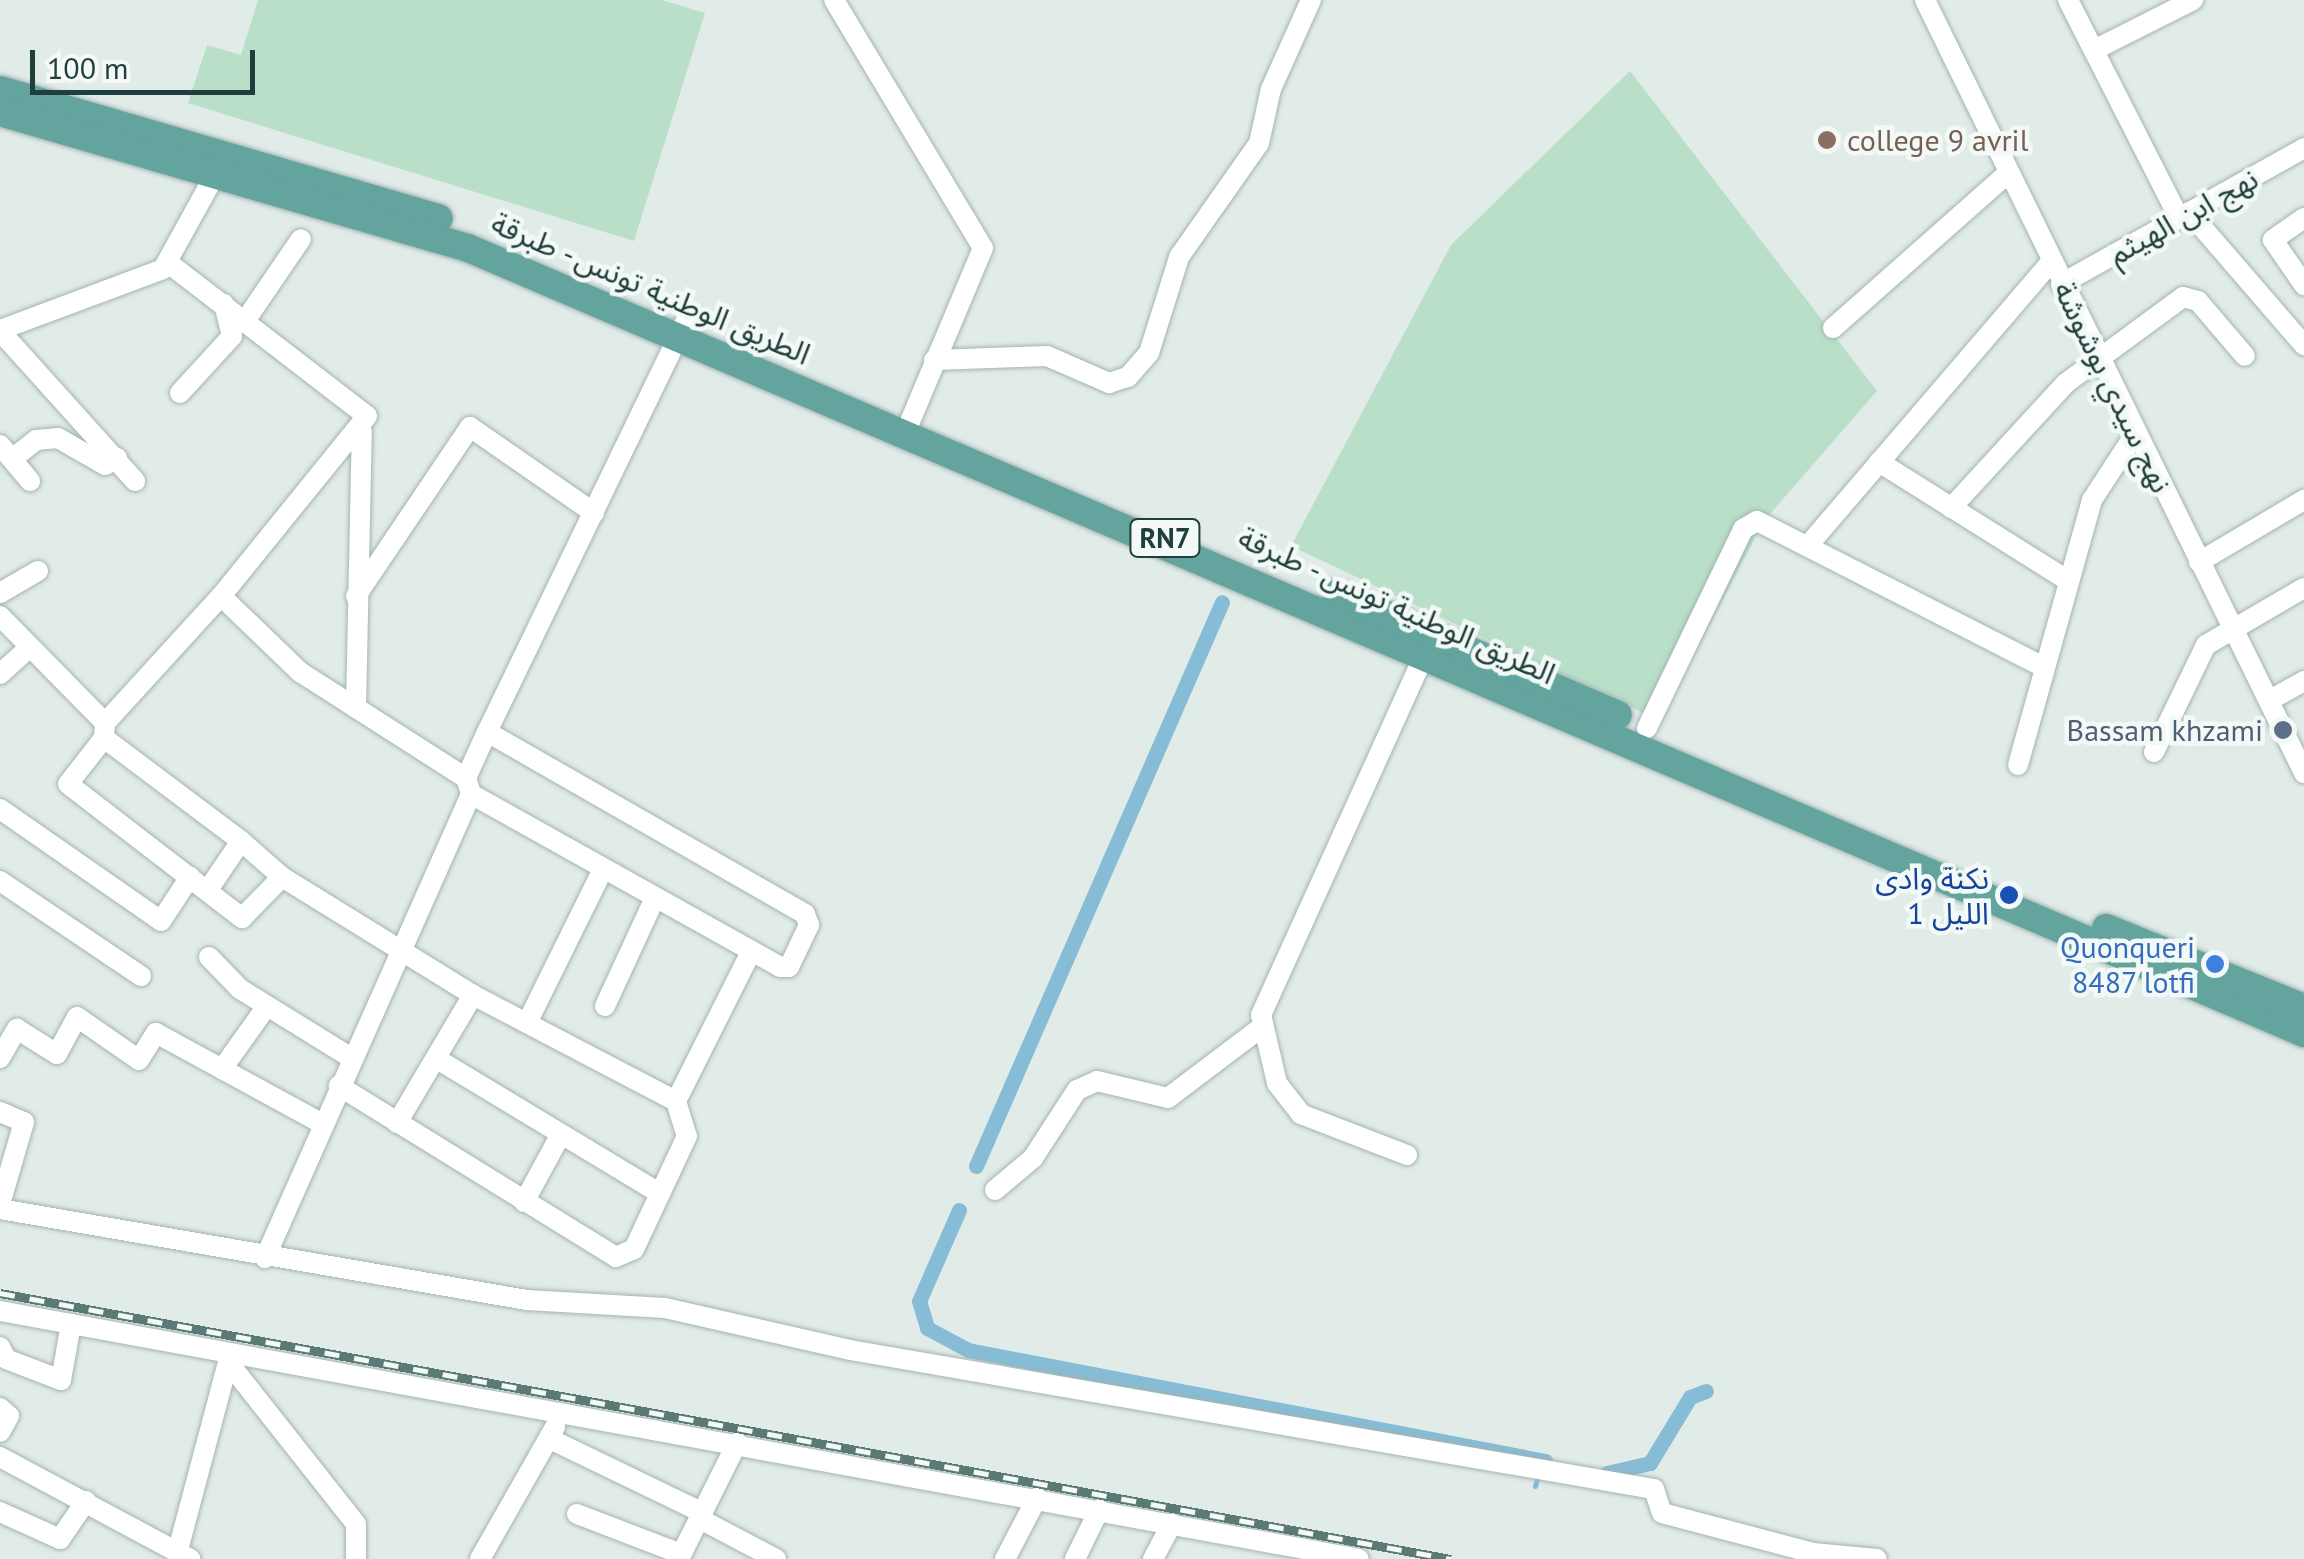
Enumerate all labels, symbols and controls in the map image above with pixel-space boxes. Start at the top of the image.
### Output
scale bar [35,30,260,92]
text: 100 m [47,48,128,87]
place label: college 9 avril [1847,122,2028,158]
marker: college 9 avril [1816,129,1838,151]
street label: نهج ابن الهيثم [2102,160,2264,272]
street label: الطريق الوطنية تونس - طبرقة [484,204,818,372]
street label: نهج سيدي بوشوشة [2046,276,2180,498]
road number: RN7 [1128,515,1202,561]
street label: الطريق الوطنية تونس - طبرقة [1231,518,1563,692]
place label: Bassam khzami [2067,712,2263,748]
marker: Bassam khzami [2272,719,2294,741]
place label: نكنة وادى الليل 1 [1875,860,1989,930]
marker: نكنة وادى الليل 1 [1998,884,2020,906]
place label: Quonqueri 8487 lotfi [2060,929,2195,1000]
marker: Quonqueri 8487 lotfi [2204,953,2226,975]

